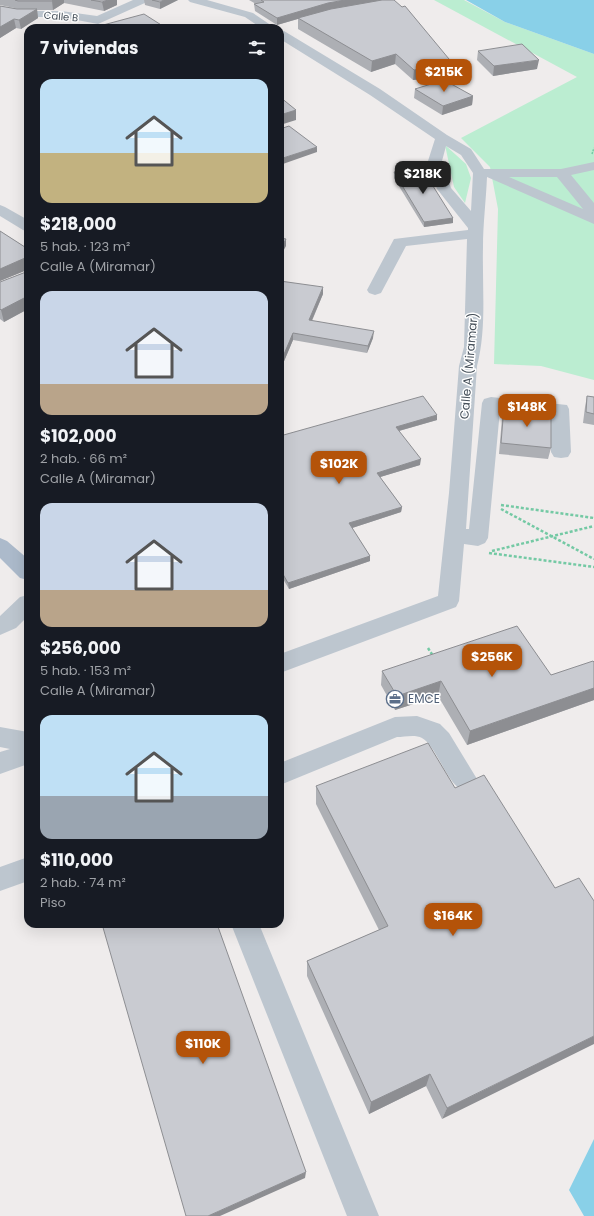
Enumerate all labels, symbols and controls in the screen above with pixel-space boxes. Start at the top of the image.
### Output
street label: Calle B [43,8,79,25]
text: 7 viviendas [40,36,139,60]
icon: filters [246,37,268,59]
pin: $215K [416,59,472,93]
text: $215K [425,62,463,81]
icon: home [118,105,190,177]
pin: $218K [395,161,451,195]
text: $218K [404,164,442,183]
text: $218,000 [40,212,116,236]
text: 5 hab. · 123 m² [40,237,130,256]
text: Calle A (Miramar) [40,257,156,276]
street label: Calle A (Miramar) [455,312,482,420]
icon: home [118,317,190,389]
pin: $148K [499,394,555,428]
text: $148K [507,397,547,416]
text: $102,000 [40,424,117,448]
text: 2 hab. · 66 m² [40,449,127,468]
pin: $102K [311,451,367,485]
text: $102K [320,454,358,473]
text: Calle A (Miramar) [40,469,156,488]
icon: home [118,529,190,601]
text: $256,000 [40,636,121,660]
pin: $256K [464,644,520,678]
text: $256K [471,647,513,666]
text: 5 hab. · 153 m² [40,661,131,680]
text: Calle A (Miramar) [40,681,156,700]
office icon: EMCE [385,689,405,709]
place label: EMCE [408,690,440,707]
icon: home [118,741,190,813]
text: $110,000 [40,848,113,872]
text: 2 hab. · 74 m² [40,873,126,892]
text: Piso [40,893,66,912]
pin: $164K [425,903,481,937]
text: $164K [433,906,473,925]
pin: $110K [175,1031,231,1065]
text: $110K [185,1034,221,1053]

